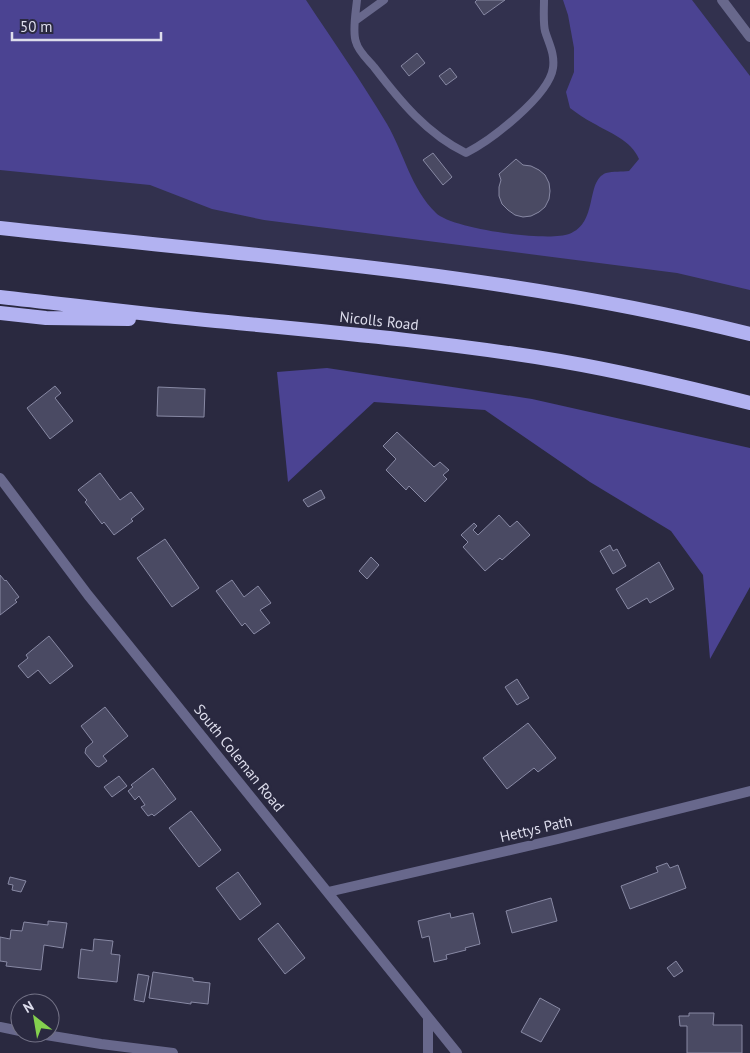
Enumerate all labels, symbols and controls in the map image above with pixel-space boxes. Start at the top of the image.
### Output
scale bar [12,10,161,42]
text: 50 m [20,17,53,36]
street label: Nicolls Road [339,307,420,334]
street label: South Coleman Road [190,700,289,815]
street label: Hettys Path [498,811,574,846]
north arrow [10,993,60,1043]
text: N [20,997,37,1017]

